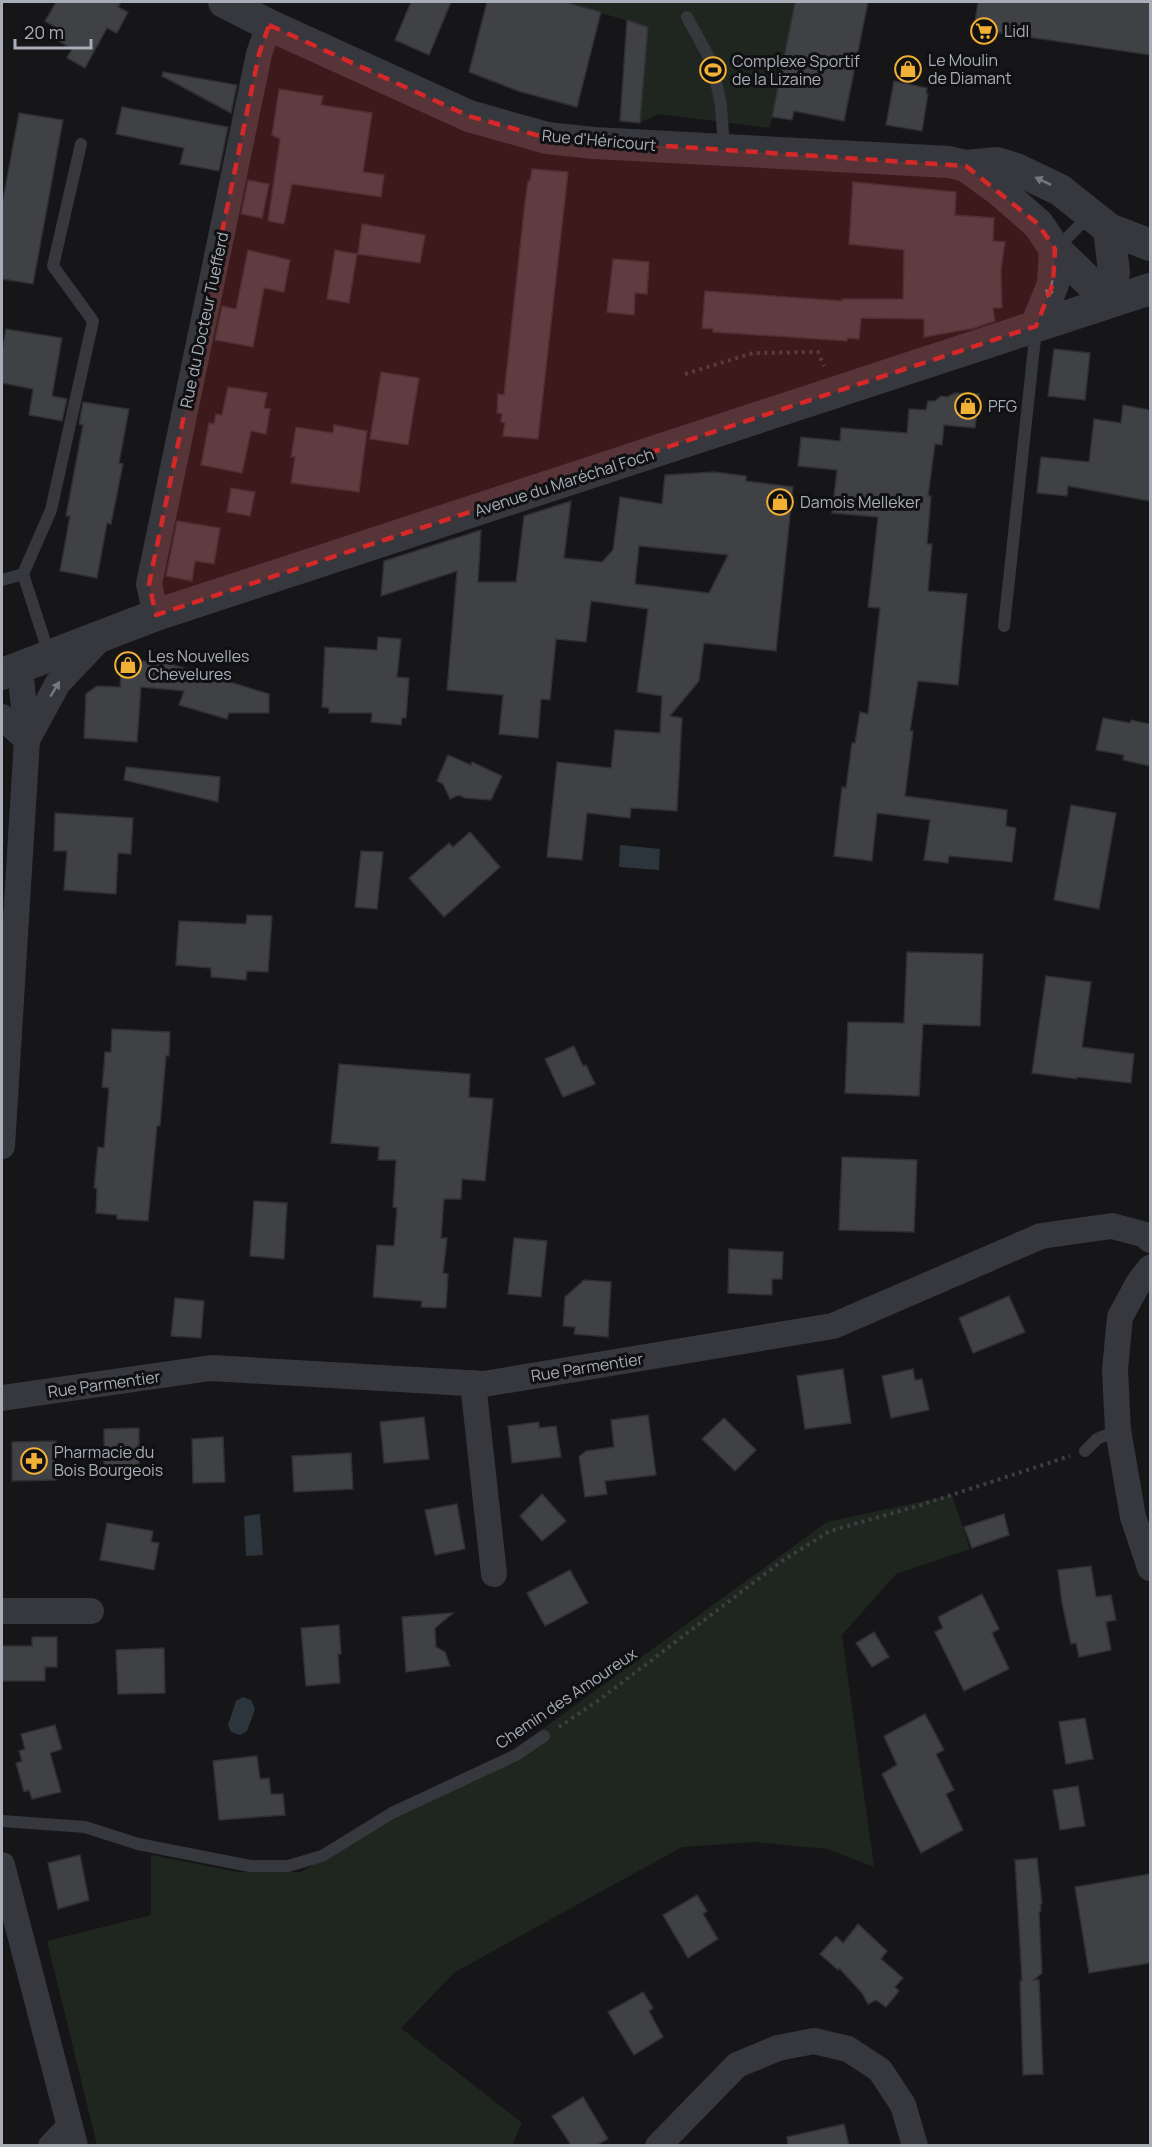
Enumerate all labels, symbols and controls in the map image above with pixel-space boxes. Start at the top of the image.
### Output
scale bar [15,12,92,50]
supermarket icon: Lidl [969,16,999,46]
text: 20 m [24,20,64,44]
place label: Lidl [1004,20,1029,42]
place label: Le Moulin de Diamant [928,49,1012,89]
place label: Complexe Sportif de la Lizaine [732,50,860,90]
shop icon: Le Moulin de Diamant [893,54,923,84]
sports icon: Complexe Sportif de la Lizaine [698,55,728,85]
street label: Rue d'Héricourt [541,124,657,156]
one-way arrow [1034,177,1051,186]
street label: Rue du Docteur Tuefferd [175,230,233,410]
one-way arrow [1045,280,1054,298]
shop icon: PFG [953,391,983,421]
place label: PFG [988,395,1017,417]
street label: Avenue du Maréchal Foch [471,443,657,521]
shop icon: Damois Melleker [765,487,795,517]
place label: Damois Melleker [800,491,921,513]
place label: Les Nouvelles Chevelures [148,645,249,685]
shop icon: Les Nouvelles Chevelures [113,650,143,680]
one-way arrow [50,681,61,697]
street label: Rue Parmentier [529,1347,645,1387]
street label: Rue Parmentier [46,1365,162,1403]
place label: Pharmacie du Bois Bourgeois [54,1441,163,1481]
pharmacy icon: Pharmacie du Bois Bourgeois [19,1446,49,1476]
street label: Chemin des Amoureux [491,1642,641,1754]

